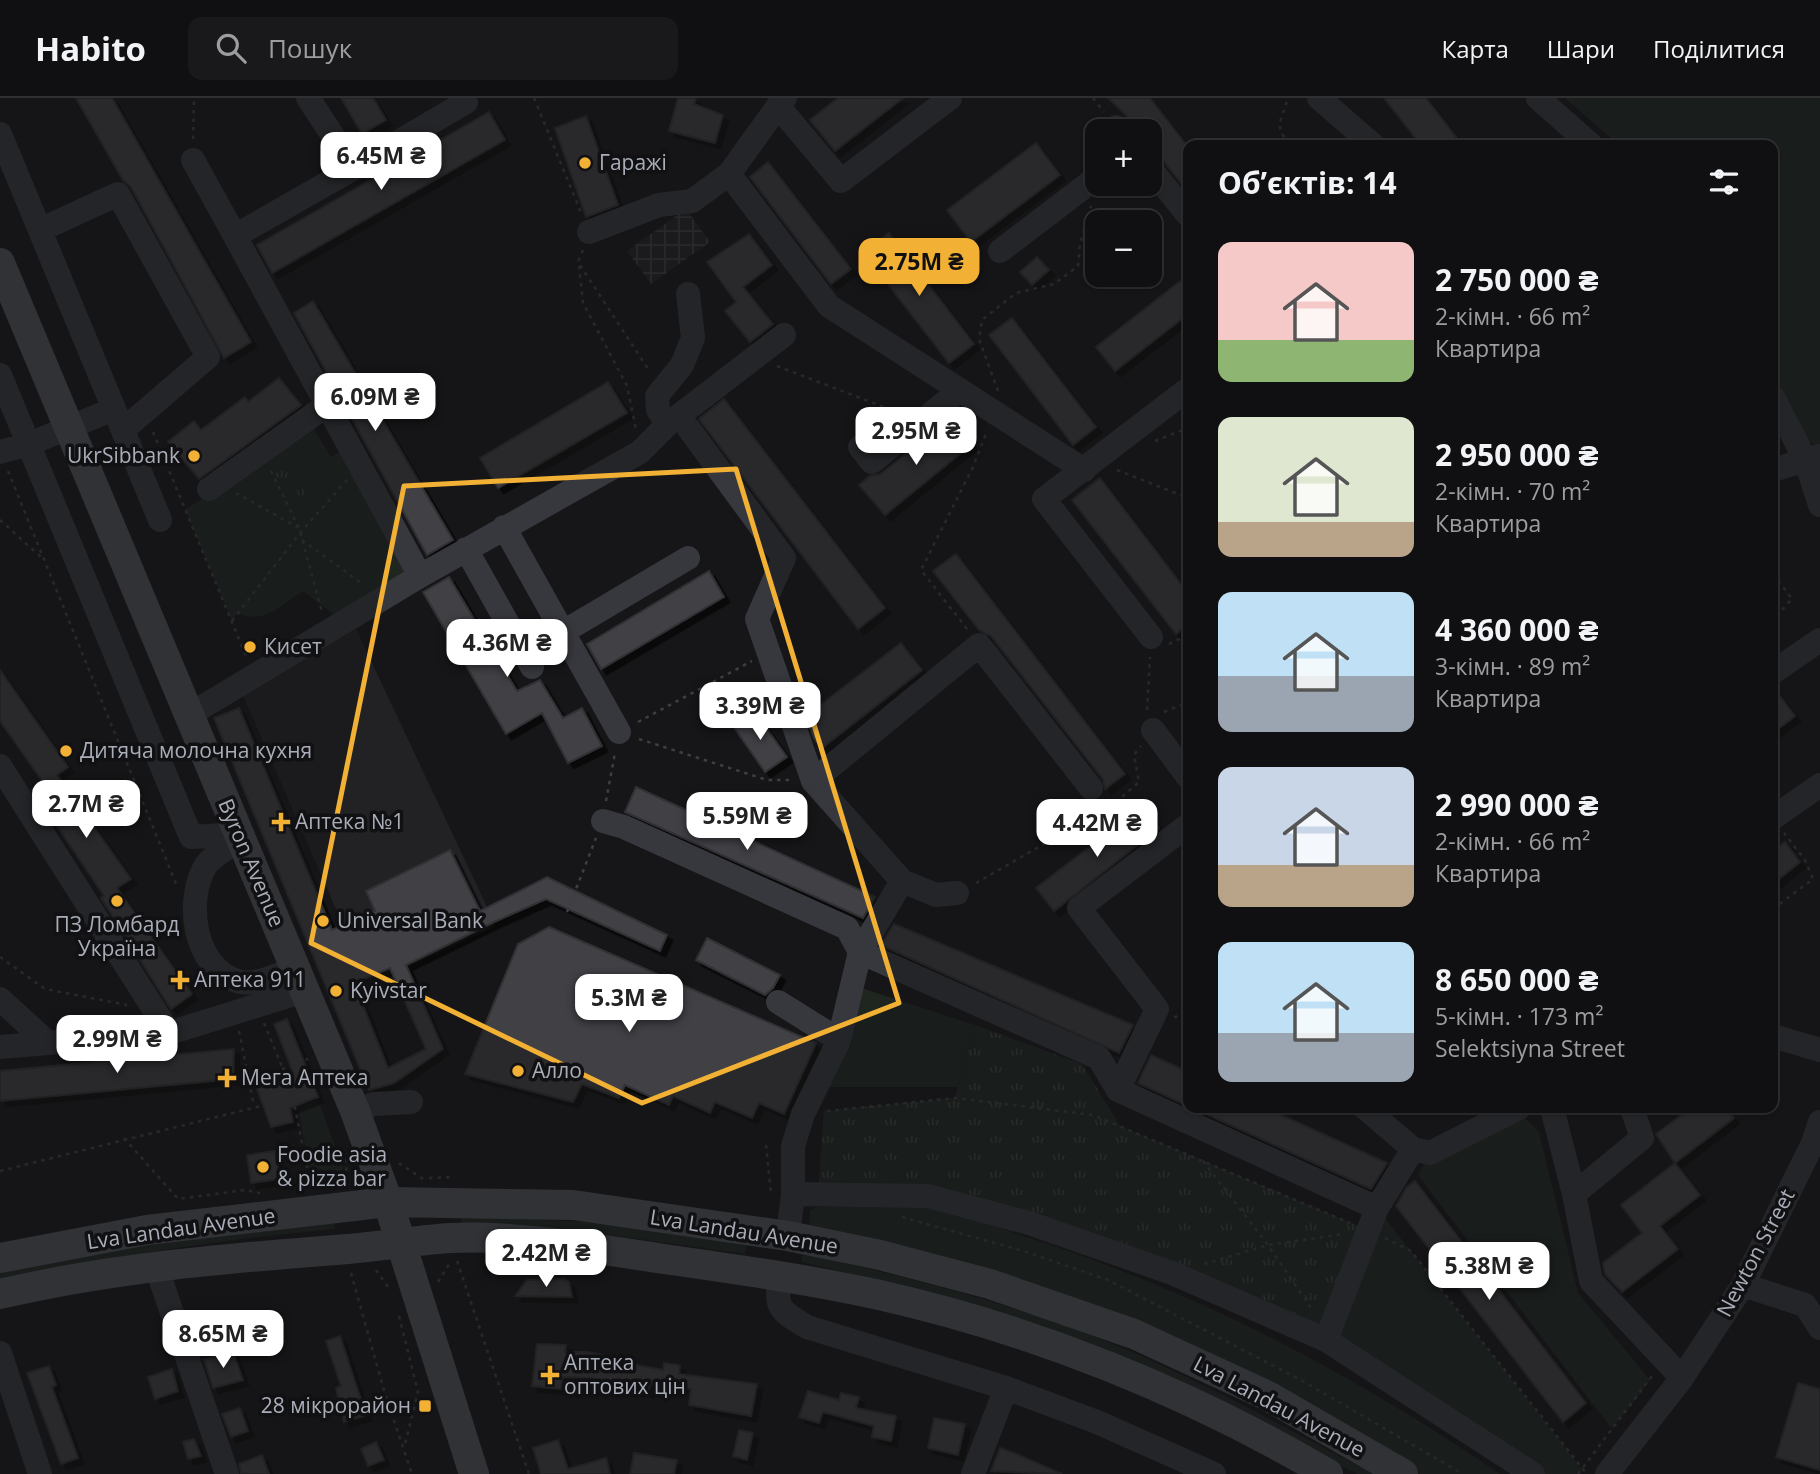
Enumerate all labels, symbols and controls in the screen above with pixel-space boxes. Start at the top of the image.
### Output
search box [188,17,678,80]
text: Habito [35,26,146,71]
icon: search [212,29,250,67]
text: Пошук [268,30,352,66]
text: Карта [1442,32,1509,65]
text: Шари [1547,32,1615,65]
text: Поділитися [1653,32,1785,65]
map controls [1085,119,1162,287]
button: + [1085,119,1162,196]
pin: 6.45M ₴ [316,132,446,192]
text: 6.45M ₴ [336,139,426,171]
place label: Гаражі [599,148,667,176]
marker: Гаражі [577,155,593,171]
text: Об’єктів: 14 [1218,162,1397,203]
icon: filters [1705,163,1743,201]
button: − [1085,210,1162,287]
pin: 2.75M ₴ [854,238,984,298]
text: 2.75M ₴ [874,245,964,277]
text: 2 750 000 ₴ [1435,259,1598,300]
icon: home [1274,270,1358,354]
text: 2-кімн. · 66 m² [1435,300,1590,332]
text: Квартира [1435,332,1541,364]
pin: 6.09M ₴ [310,374,440,433]
text: 6.09M ₴ [330,380,420,412]
pin: 2.95M ₴ [851,408,981,467]
text: 2.95M ₴ [871,414,961,446]
text: 2 950 000 ₴ [1435,434,1598,475]
place label: UkrSibbank [67,441,180,469]
icon: home [1274,445,1358,529]
marker: UkrSibbank [186,448,202,464]
text: 2-кімн. · 70 m² [1435,475,1590,507]
text: Квартира [1435,507,1541,539]
text: 4 360 000 ₴ [1435,609,1598,650]
pin: 4.36M ₴ [442,620,572,679]
icon: home [1274,620,1358,704]
text: 4.36M ₴ [462,626,552,658]
place label: Кисет [264,632,322,660]
marker: Кисет [242,639,258,655]
text: 3-кімн. · 89 m² [1435,650,1590,682]
pin: 3.39M ₴ [695,682,825,742]
text: Квартира [1435,682,1541,714]
text: 3.39M ₴ [715,689,805,721]
place label: Дитяча молочна кухня [80,736,312,764]
marker: Дитяча молочна кухня [58,743,74,759]
pin: 2.7M ₴ [29,780,143,840]
text: 2 990 000 ₴ [1435,784,1598,825]
text: 2.7M ₴ [48,787,124,819]
pin: 5.59M ₴ [682,792,812,852]
street label: Byron Avenue [212,794,292,931]
icon: home [1274,795,1358,879]
text: 5.59M ₴ [702,799,792,831]
pin: 4.42M ₴ [1032,800,1162,859]
text: 4.42M ₴ [1052,806,1142,838]
place label: Аптека №1 [295,807,404,835]
marker: Аптека №1 [273,814,289,830]
text: 2-кімн. · 66 m² [1435,825,1590,857]
text: Квартира [1435,857,1541,889]
marker: ПЗ Ломбард Україна [109,893,125,909]
place label: Universal Bank [337,906,483,934]
place label: ПЗ Ломбард Україна [55,910,179,962]
marker: Universal Bank [315,913,331,929]
text: 8 650 000 ₴ [1435,959,1598,1000]
place label: Аптека 911 [194,965,306,993]
icon: home [1274,970,1358,1054]
marker: Аптека 911 [172,972,188,988]
pin: 5.3M ₴ [572,974,686,1034]
place label: Kyivstar [350,976,427,1004]
text: 5.3M ₴ [591,981,667,1013]
marker: Kyivstar [328,983,344,999]
text: 5-кімн. · 173 m² [1435,1000,1603,1032]
pin: 2.99M ₴ [52,1016,182,1075]
text: 2.99M ₴ [72,1022,162,1054]
text: Selektsiyna Street [1435,1032,1625,1064]
place label: Алло [532,1056,582,1084]
place label: Мега Аптека [241,1063,368,1091]
marker: Алло [510,1063,526,1079]
marker: Мега Аптека [219,1070,235,1086]
place label: Foodie asia & pizza bar [277,1140,387,1192]
marker: Foodie asia & pizza bar [255,1159,271,1175]
street label: Newton Street [1710,1184,1801,1321]
street label: Lva Landau Avenue [85,1201,277,1255]
street label: Lva Landau Avenue [648,1202,840,1260]
pin: 2.42M ₴ [481,1230,611,1289]
text: 2.42M ₴ [501,1236,591,1268]
pin: 5.38M ₴ [1424,1242,1554,1302]
text: 5.38M ₴ [1444,1249,1534,1281]
pin: 8.65M ₴ [158,1310,288,1370]
text: 8.65M ₴ [178,1317,268,1349]
place label: Аптека оптових цін [564,1348,686,1400]
street label: Lva Landau Avenue [1189,1349,1370,1463]
marker: Аптека оптових цін [542,1367,558,1383]
place label: 28 мікрорайон [261,1391,411,1419]
marker: 28 мікрорайон [417,1398,433,1414]

